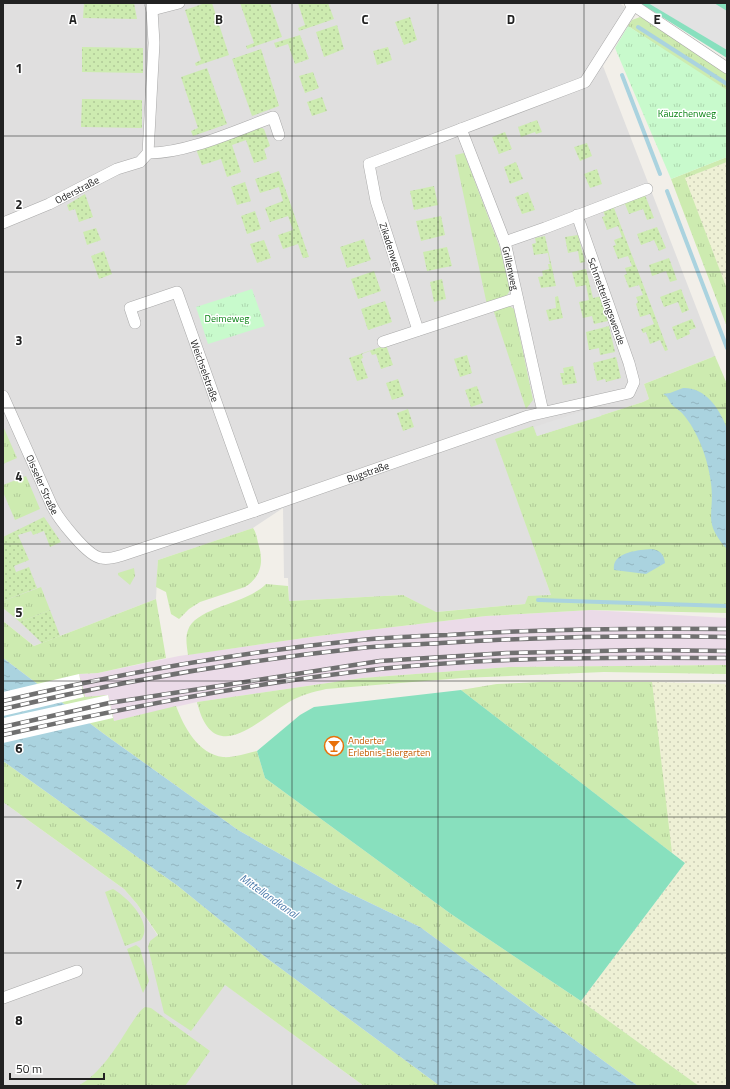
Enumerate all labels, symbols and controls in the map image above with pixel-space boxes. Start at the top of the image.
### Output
text: A [69,9,77,29]
text: B [215,9,223,29]
text: C [361,9,369,29]
text: D [507,9,515,29]
text: E [653,9,661,29]
text: 1 [15,58,23,78]
park label: Käuzchenweg [658,106,716,121]
street label: Oderstraße [52,173,102,208]
text: 2 [15,194,23,214]
street label: Zikadenweg [376,221,405,274]
street label: Grillenweg [498,245,523,292]
street label: Schmetterlingswende [584,255,629,347]
park label: Deimeweg [205,311,249,326]
text: 3 [15,330,23,350]
street label: Weichselstraße [187,338,223,404]
street label: Oisseler Straße [22,452,62,518]
street label: Bugstraße [345,458,391,487]
text: 4 [15,466,23,486]
text: 5 [15,602,23,622]
place label: Anderter Erlebnis-Biergarten [348,733,430,760]
bar icon: Anderter Erlebnis-Biergarten [323,735,345,757]
text: 6 [15,738,23,758]
water label: Mittellandkanal [237,870,303,923]
text: 7 [15,874,23,894]
text: 8 [15,1010,23,1030]
scale bar [10,1055,104,1081]
text: 50 m [16,1059,42,1078]

